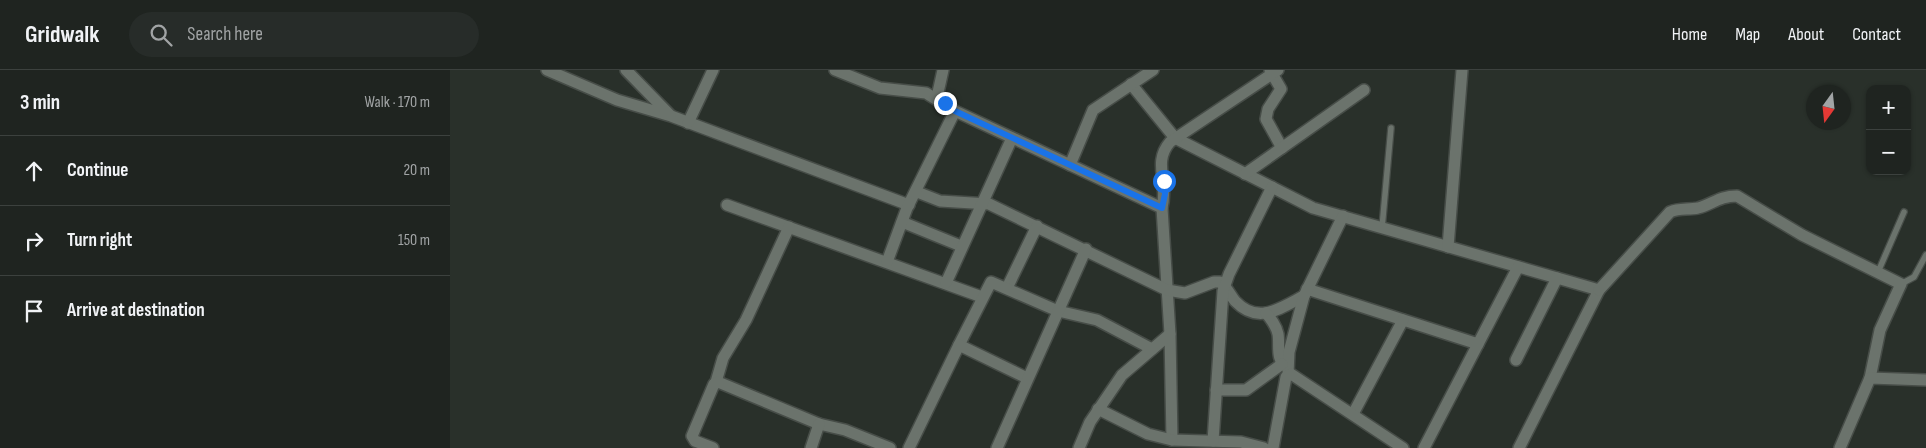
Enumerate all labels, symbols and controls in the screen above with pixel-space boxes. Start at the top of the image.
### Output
search box [129,12,479,57]
text: Gridwalk [25,20,99,49]
icon: search [147,21,175,49]
text: Search here [187,23,263,46]
text: Home [1672,24,1707,45]
text: Map [1735,24,1760,45]
text: About [1788,24,1824,45]
text: Contact [1852,24,1901,45]
north arrow [1806,85,1851,130]
map controls [1866,85,1911,175]
button: + [1866,85,1911,130]
text: 3 min [20,90,60,115]
route end [934,92,957,115]
text: Walk · 170 m [365,93,430,112]
button: − [1866,130,1911,175]
icon: ahead [20,157,48,185]
text: Continue [67,159,128,182]
text: 20 m [403,161,430,180]
route start [1153,170,1176,193]
icon: right [20,227,48,255]
text: Turn right [67,229,132,252]
text: 150 m [398,231,430,250]
icon: arrive [20,297,48,325]
text: Arrive at destination [67,299,205,322]

